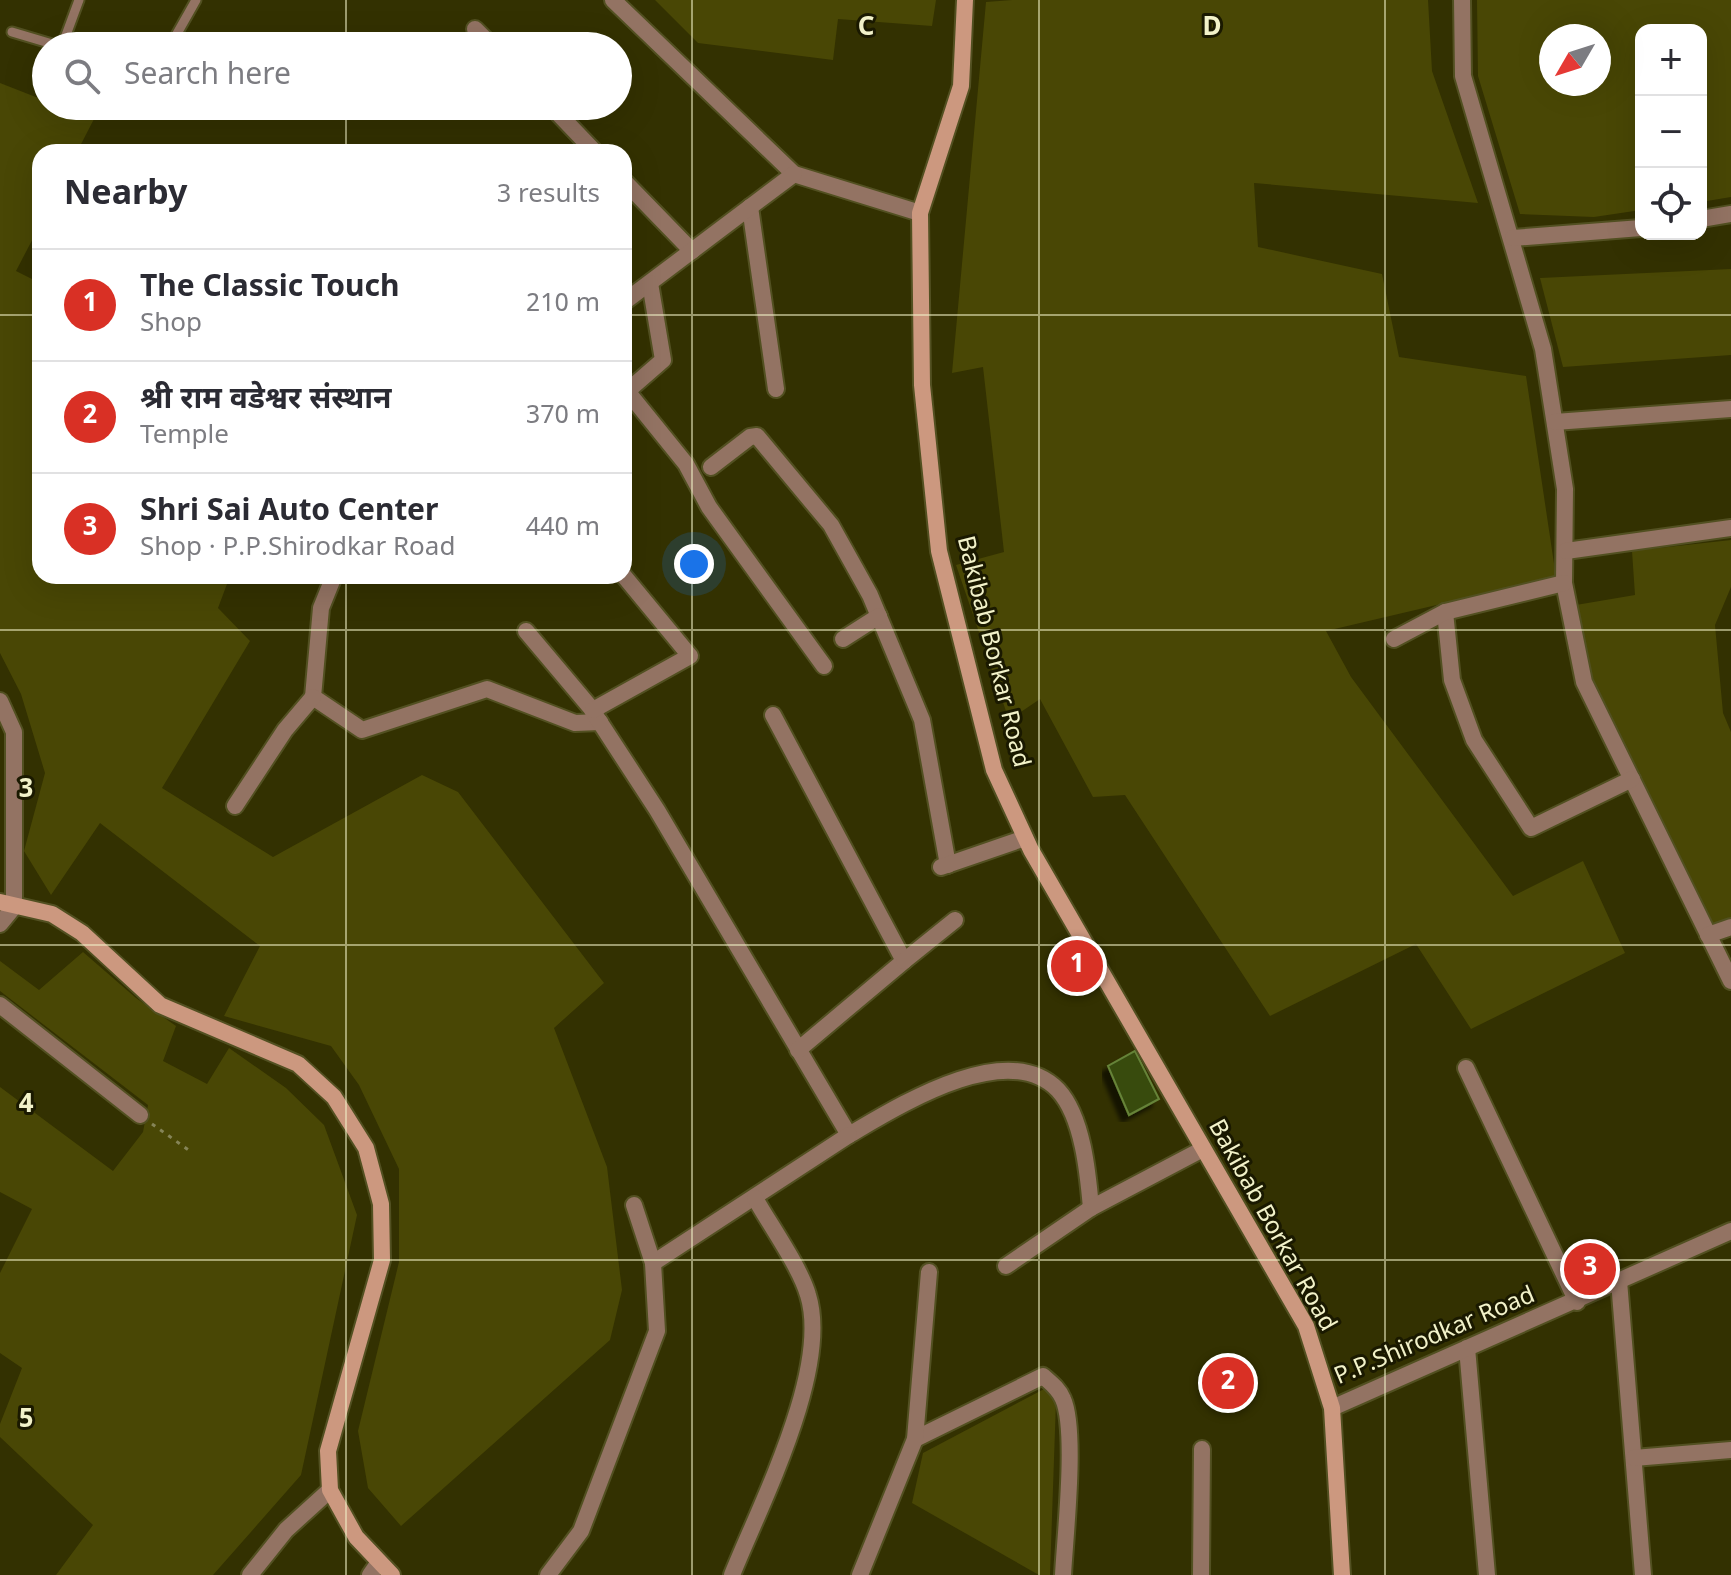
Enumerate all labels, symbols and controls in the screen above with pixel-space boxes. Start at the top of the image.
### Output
text: C [858,12,874,46]
text: D [1202,12,1222,46]
north arrow [1539,24,1611,96]
map controls [1635,24,1707,240]
button: + [1635,24,1707,96]
search box [32,32,632,120]
icon: search [60,54,104,98]
text: Search here [124,57,291,96]
button: − [1635,96,1707,168]
button: locate [1635,168,1707,240]
text: Nearby [64,174,187,218]
text: 3 results [497,179,600,213]
text: The Classic Touch [140,269,400,308]
text: 1 [83,288,97,322]
text: 210 m [526,288,600,322]
text: Shop [140,308,202,342]
text: श्री राम वडेश्वर संस्थान [140,381,392,420]
text: 2 [83,400,97,434]
text: 370 m [526,400,600,434]
text: Temple [140,420,229,454]
text: Shri Sai Auto Center [140,493,438,532]
text: 3 [83,512,97,546]
text: 440 m [526,512,600,546]
text: Shop · P.P.Shirodkar Road [140,532,455,566]
street label: Bakibab Borkar Road [948,533,1036,771]
your location [674,544,714,584]
text: 3 [19,774,33,808]
pin: 1 [1051,936,1103,996]
text: 4 [19,1089,34,1123]
street label: Bakibab Borkar Road [1199,1114,1343,1338]
pin: 3 [1564,1239,1616,1299]
street label: P.P.Shirodkar Road [1330,1280,1540,1394]
pin: 2 [1202,1353,1254,1413]
text: 5 [19,1404,33,1438]

